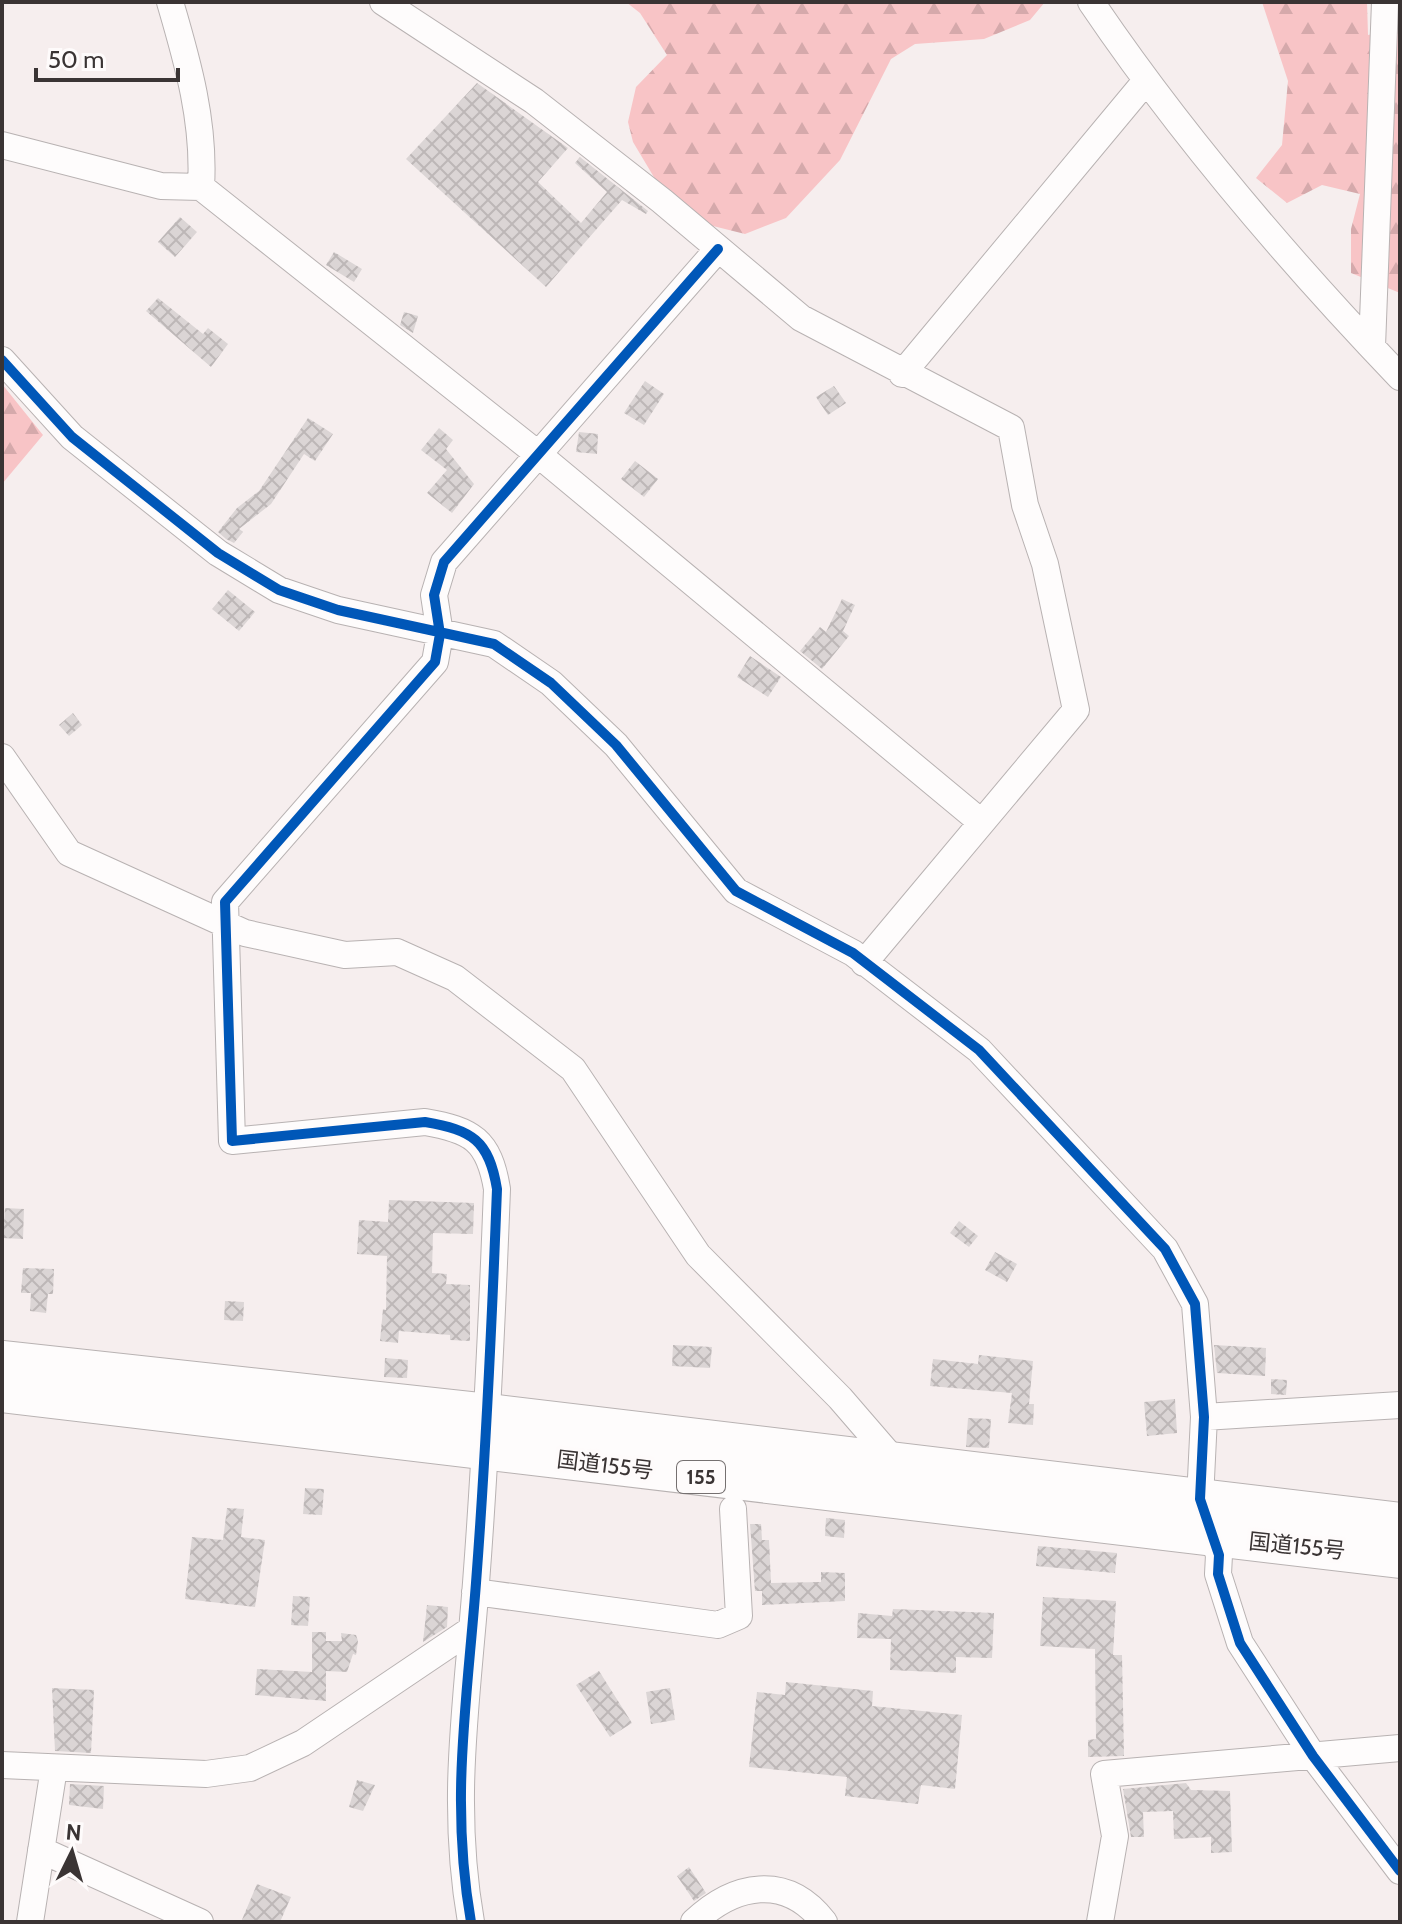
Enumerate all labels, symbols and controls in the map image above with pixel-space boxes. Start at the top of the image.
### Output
scale bar [36,32,178,82]
text: 50 m [48,45,104,74]
street label: 国道155号 [555,1446,655,1484]
road number: 155 [677,1461,725,1493]
street label: 国道155号 [1247,1528,1347,1564]
north arrow [32,1812,112,1892]
text: N [65,1818,83,1847]

